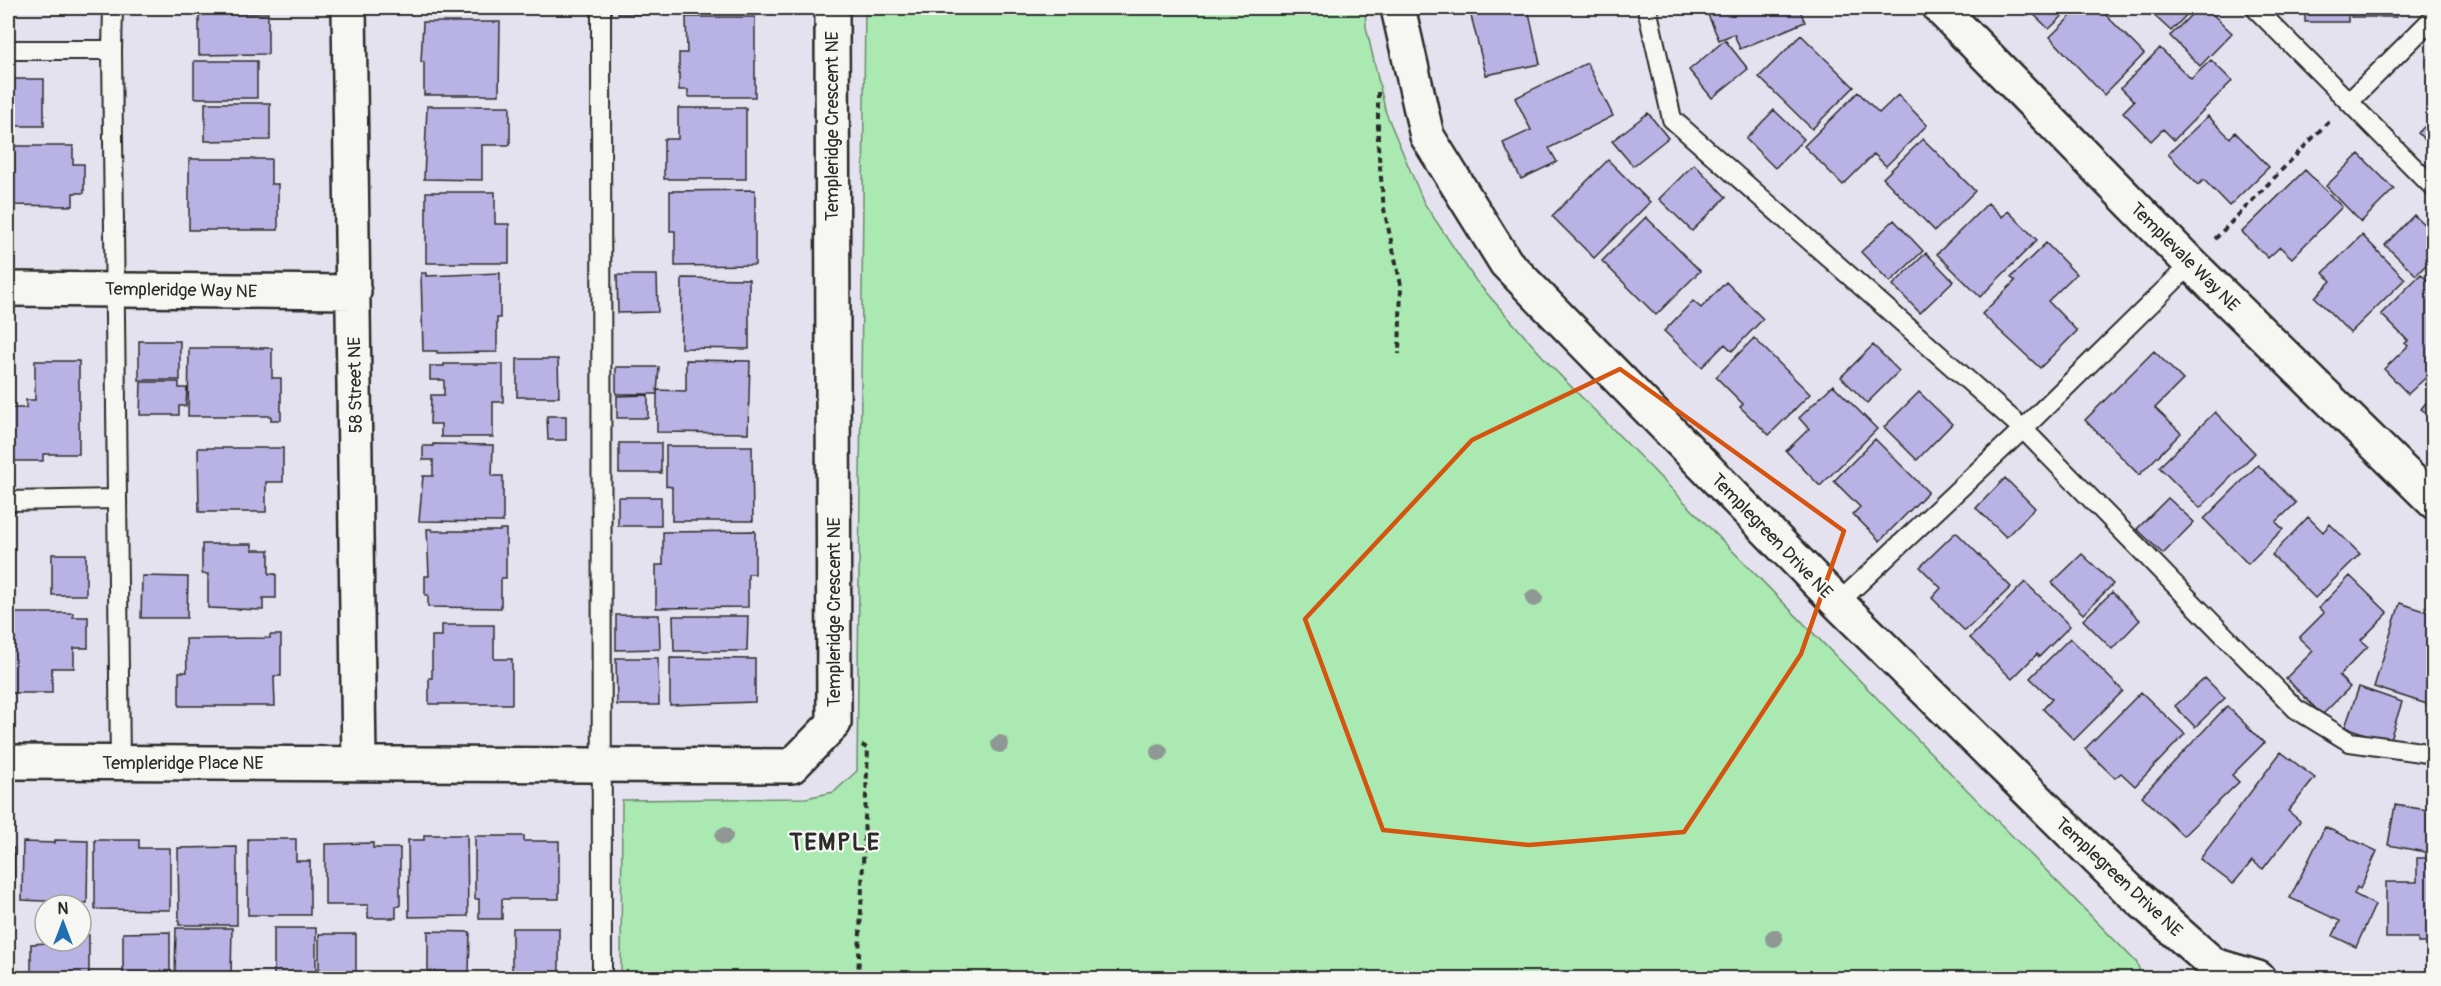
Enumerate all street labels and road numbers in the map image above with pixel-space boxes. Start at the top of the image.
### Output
street label: Templeridge Crescent NE [821,31,844,221]
street label: Templevale Way NE [2125,198,2244,317]
street label: Templeridge Way NE [105,278,257,303]
street label: 58 Street NE [343,336,368,434]
street label: Templegreen Drive NE [1706,469,1837,604]
street label: Templeridge Crescent NE [823,517,846,707]
street label: Templeridge Place NE [102,752,264,775]
street label: Templegreen Drive NE [2050,812,2187,942]

